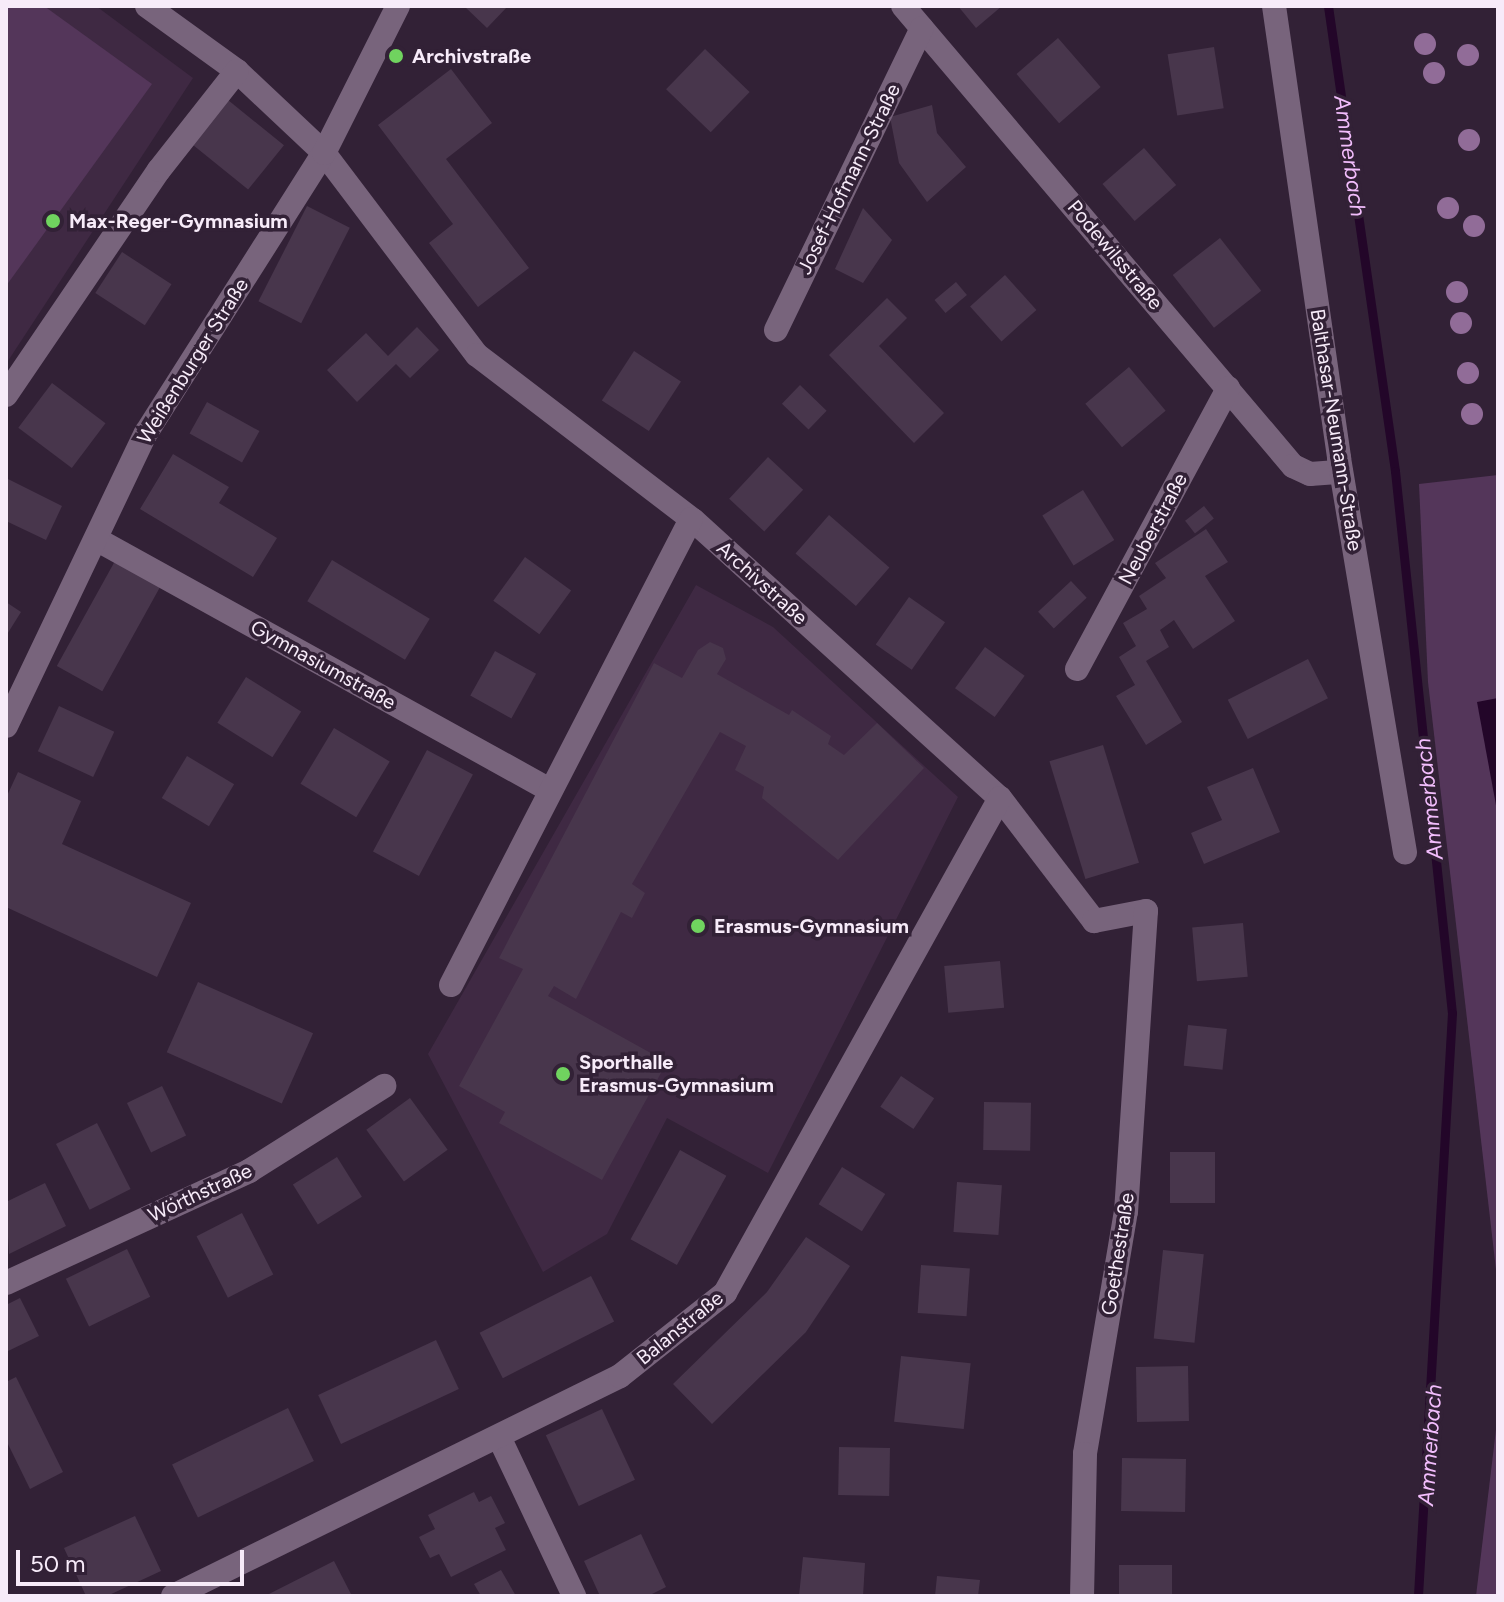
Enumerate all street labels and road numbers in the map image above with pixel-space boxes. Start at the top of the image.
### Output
street label: Josef-Hofmann-Straße [792,80,906,278]
street label: Podewilsstraße [1062,195,1168,315]
street label: Weißenburger Straße [132,274,254,448]
street label: Balthasar-Neumann-Straße [1305,307,1367,553]
street label: Neuberstraße [1114,469,1192,589]
street label: Archivstraße [712,536,812,630]
street label: Gymnasiumstraße [246,615,400,715]
street label: Wörthstraße [144,1159,256,1227]
street label: Goethestraße [1096,1191,1140,1317]
street label: Balanstraße [632,1286,728,1370]

